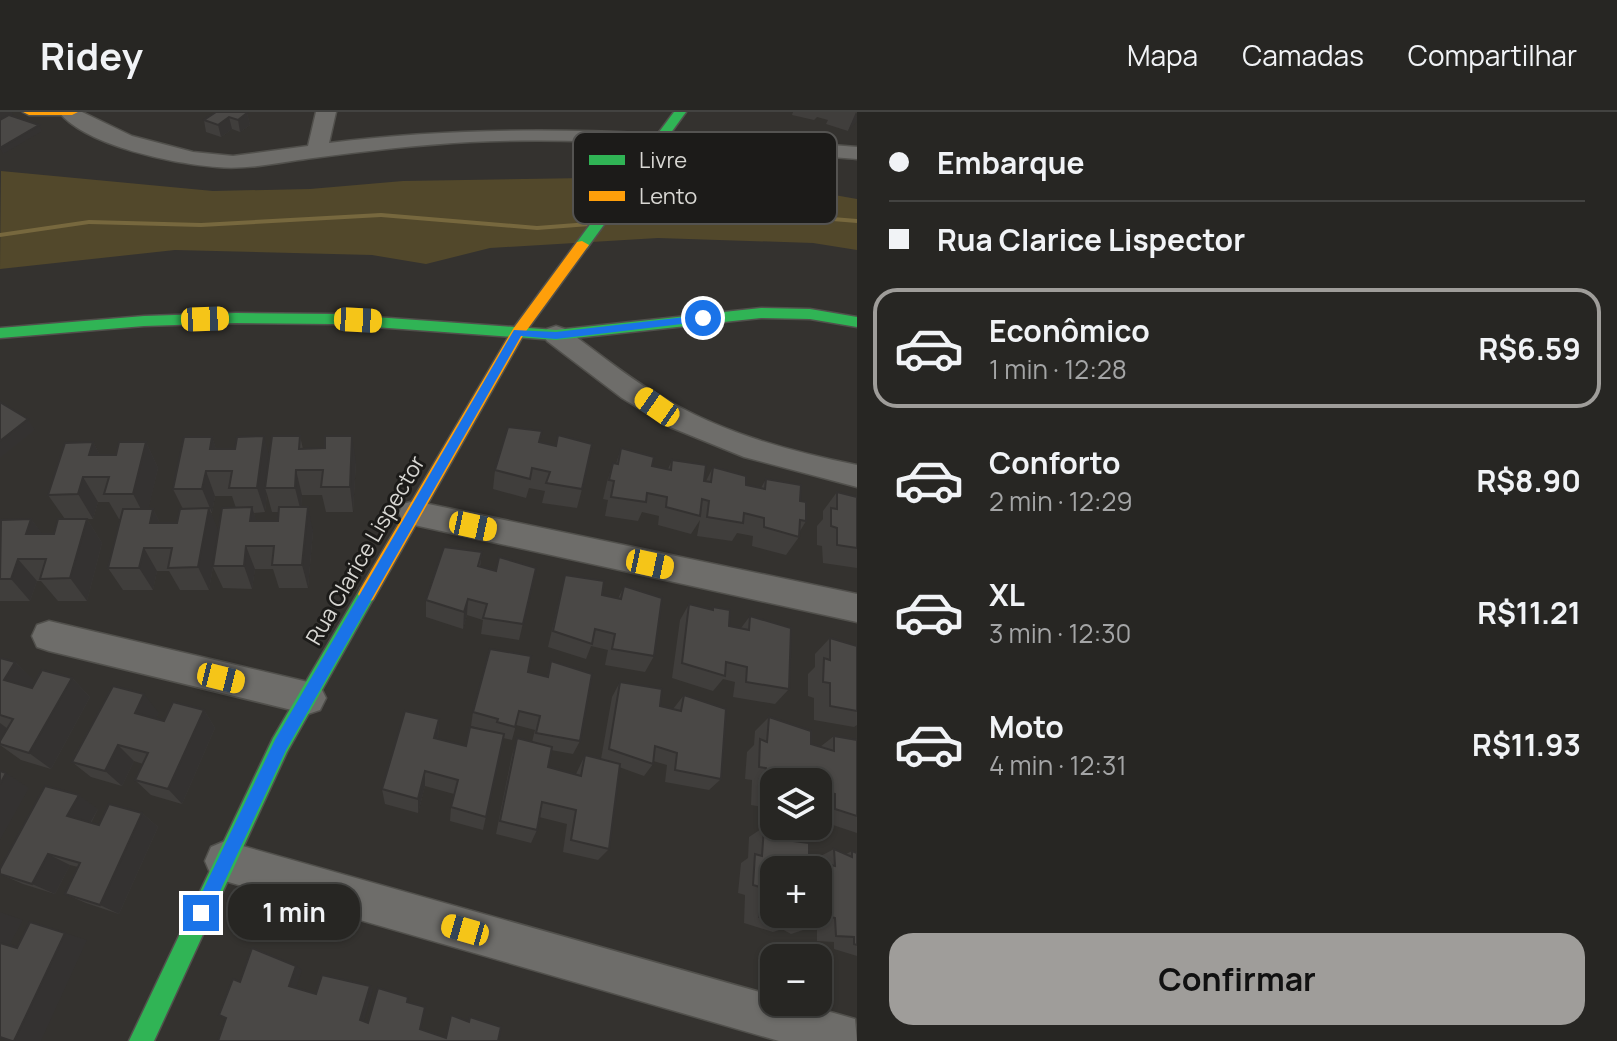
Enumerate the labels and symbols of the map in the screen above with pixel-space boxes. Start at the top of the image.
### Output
legend [573,132,837,224]
text: Livre [639,145,687,175]
text: Lento [639,181,697,211]
route start [685,300,721,336]
car [181,306,229,332]
car [333,307,383,333]
car [630,383,684,431]
street label: Rua Clarice Lispector [298,450,432,650]
car [447,509,499,543]
car [624,547,676,581]
car [195,661,247,695]
callout: 1 min [229,885,361,941]
route end [183,895,219,931]
car [439,912,491,948]

